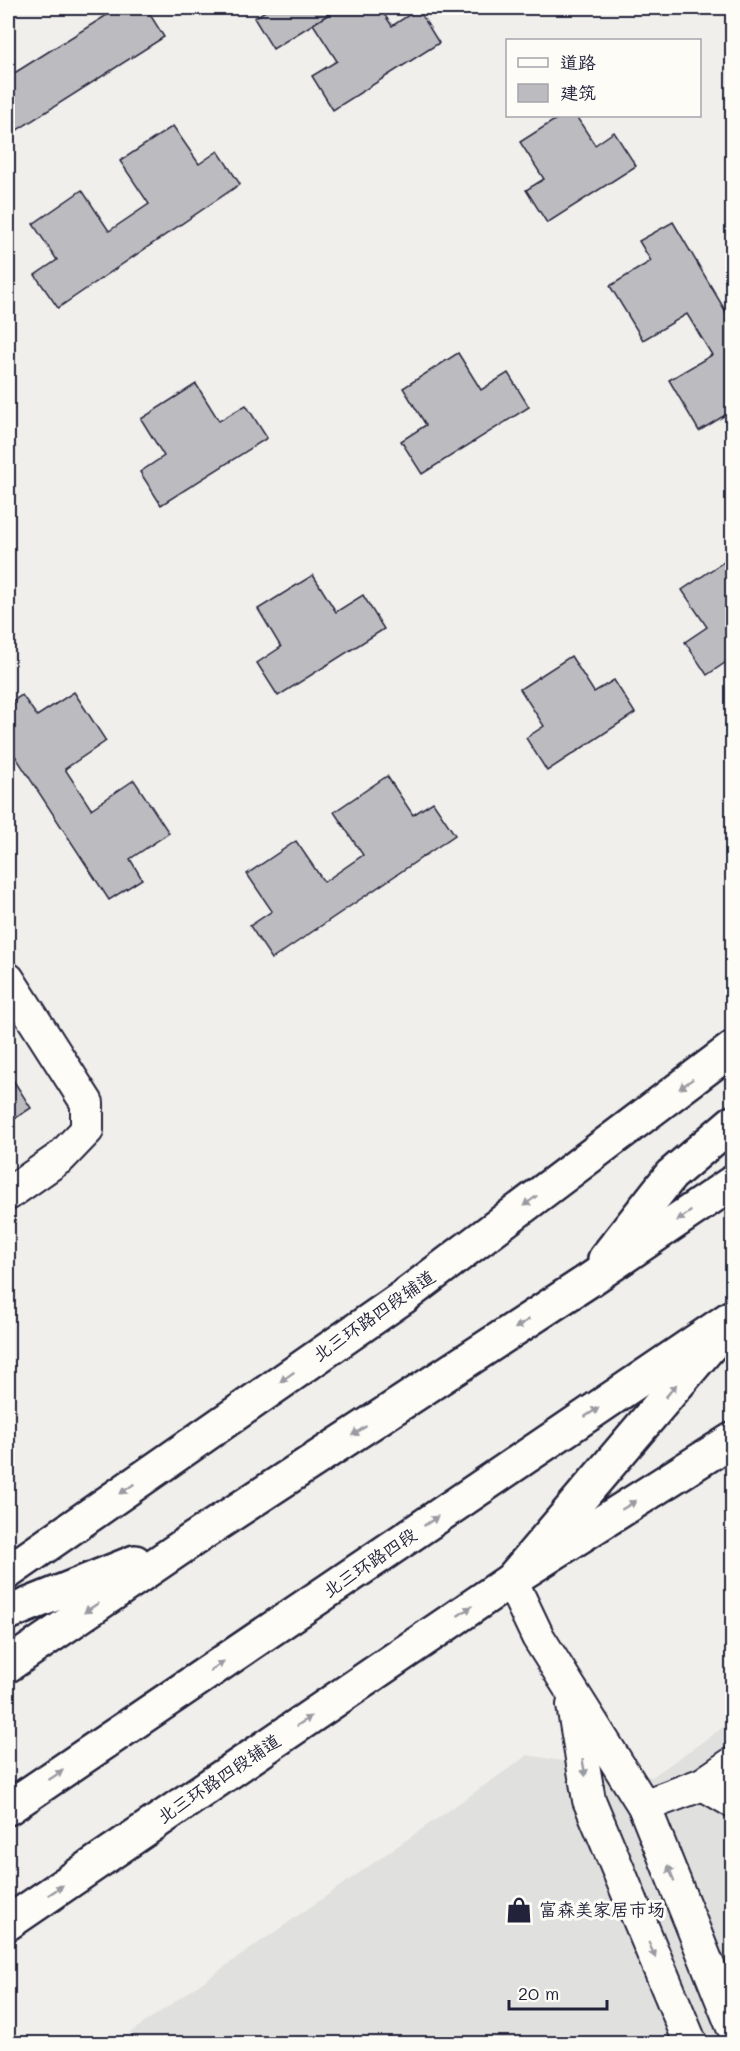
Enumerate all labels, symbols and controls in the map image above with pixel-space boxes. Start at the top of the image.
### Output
legend [506,39,701,117]
text: 道路 [560,50,596,74]
text: 建筑 [560,80,596,104]
one-way arrow [678,1078,694,1090]
one-way arrow [522,1195,537,1207]
one-way arrow [677,1210,693,1222]
street label: 北三环路四段辅道 [308,1264,439,1366]
one-way arrow [514,1318,530,1329]
one-way arrow [279,1371,295,1382]
one-way arrow [665,1383,678,1399]
one-way arrow [584,1406,600,1418]
one-way arrow [350,1425,367,1436]
one-way arrow [119,1483,135,1494]
one-way arrow [621,1500,637,1511]
one-way arrow [423,1516,439,1527]
street label: 北三环路四段 [318,1522,421,1602]
one-way arrow [83,1602,99,1613]
one-way arrow [457,1606,473,1617]
one-way arrow [209,1660,225,1672]
one-way arrow [295,1715,311,1727]
street label: 北三环路四段辅道 [152,1728,285,1828]
one-way arrow [579,1758,588,1777]
one-way arrow [48,1770,64,1781]
one-way arrow [666,1864,675,1882]
one-way arrow [48,1885,64,1896]
shop icon: 富森美家居市场 [504,1895,534,1925]
place label: 富森美家居市场 [539,1897,665,1921]
one-way arrow [647,1941,657,1959]
scale bar [509,1973,606,2011]
text: 20 m [518,1981,559,2005]

